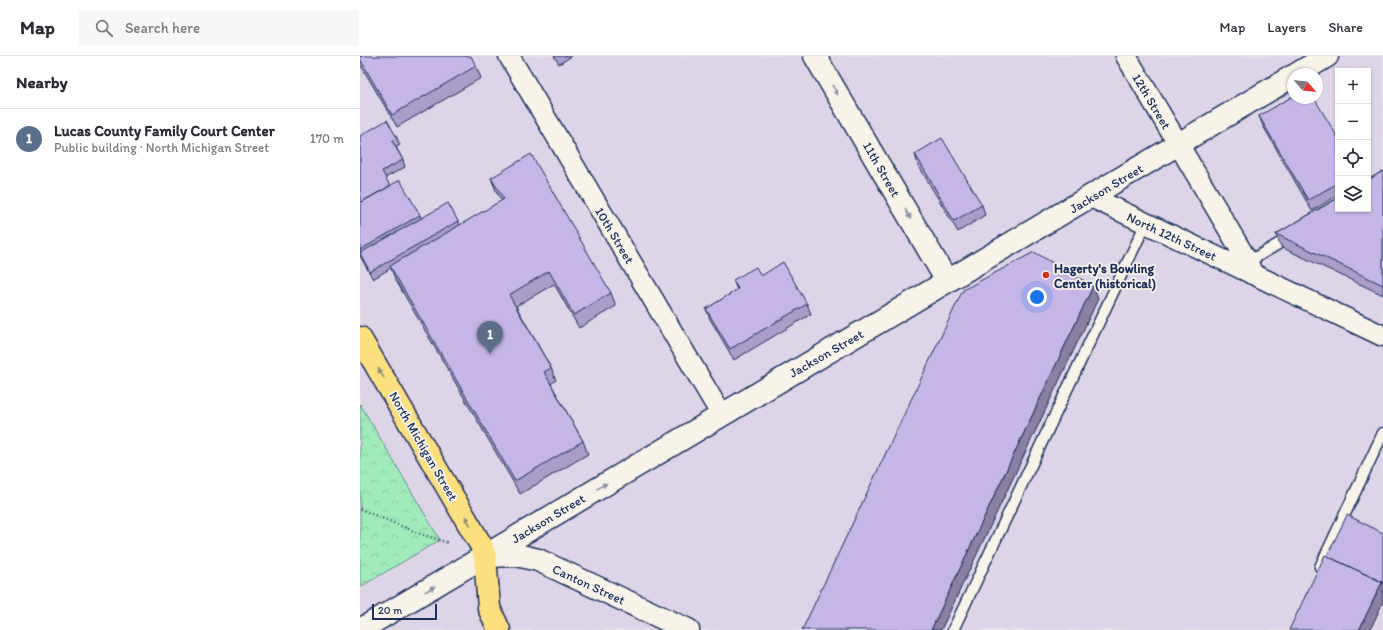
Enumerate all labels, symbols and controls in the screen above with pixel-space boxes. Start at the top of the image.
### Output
search box [79,10,359,46]
text: Map [20,16,55,39]
icon: search [93,17,115,39]
text: Search here [125,19,200,37]
text: Map [1220,19,1245,36]
text: Layers [1267,19,1306,36]
text: Share [1328,19,1363,36]
north arrow [1287,68,1323,104]
map controls [1335,68,1371,212]
button: + [1335,68,1371,104]
street label: 12th Street [1129,71,1174,132]
text: Nearby [16,72,68,92]
one-way arrow [832,84,839,96]
button: − [1335,104,1371,140]
text: Lucas County Family Court Center [54,122,275,140]
text: 1 [26,131,32,146]
text: 170 m [310,131,344,146]
street label: 11th Street [860,139,903,200]
text: Public building · North Michigan Street [54,140,269,155]
button: locate [1335,140,1371,176]
street label: Jackson Street [1067,161,1146,216]
button: layers [1335,176,1371,212]
street label: 10th Street [592,204,637,266]
one-way arrow [905,208,912,220]
street label: North 12th Street [1125,209,1219,264]
place label: Hagerty's Bowling Center (historical) [1054,261,1156,292]
marker: Hagerty's Bowling Center (historical) [1041,270,1051,280]
your location [1027,287,1047,307]
pin: 1 [477,321,503,354]
street label: Jackson Street [787,326,866,381]
one-way arrow [377,367,384,379]
street label: North Michigan Street [386,389,461,504]
one-way arrow [596,482,608,489]
street label: Jackson Street [509,491,588,546]
one-way arrow [464,515,471,527]
street label: Canton Street [550,561,628,608]
one-way arrow [424,586,436,593]
scale bar [372,602,437,621]
text: 20 m [378,604,402,617]

